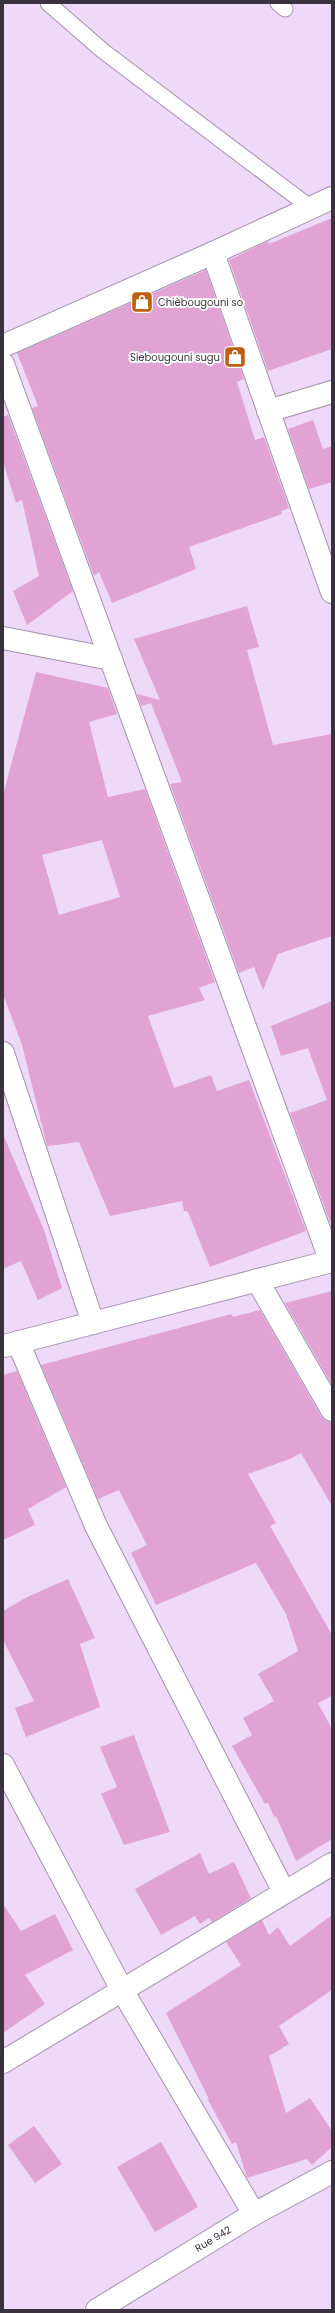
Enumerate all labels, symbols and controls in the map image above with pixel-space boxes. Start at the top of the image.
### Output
shop icon: Chièbougouni so [129,289,155,315]
place label: Chièbougouni so [158,295,243,310]
shop icon: Siebougouni sugu [222,344,248,370]
place label: Siebougouni sugu [130,350,220,365]
street label: Rue 942 [192,2222,234,2256]

